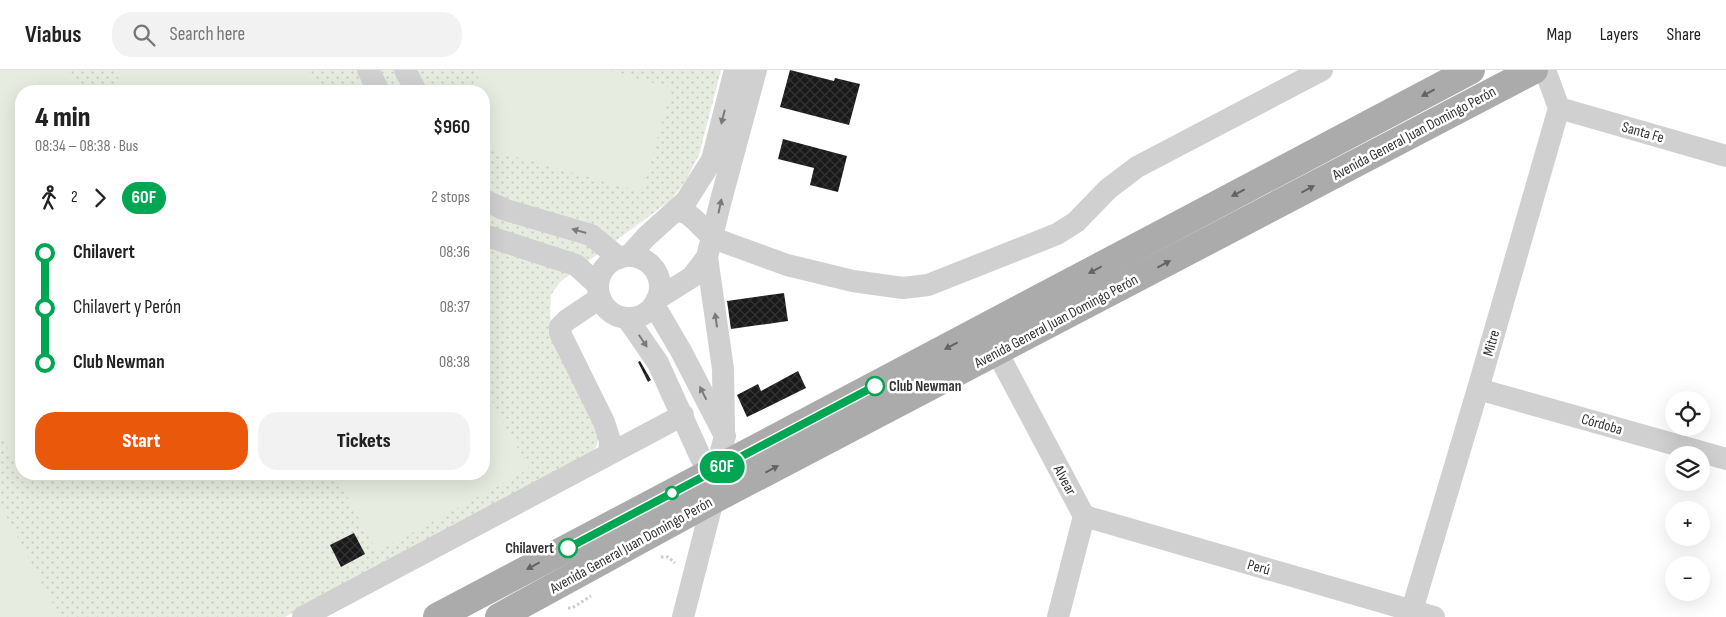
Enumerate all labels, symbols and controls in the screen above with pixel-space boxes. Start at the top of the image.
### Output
search box [112,12,462,57]
text: Viabus [25,20,82,49]
icon: search [130,21,158,49]
text: Search here [170,23,245,46]
text: Map [1547,24,1572,45]
text: Layers [1600,24,1639,45]
text: Share [1667,24,1701,45]
street label: Avenida General Juan Domingo Perón [1328,82,1499,185]
one-way arrow [1421,89,1435,97]
text: 4 min [35,101,90,134]
one-way arrow [719,110,727,125]
text: $960 [433,116,470,139]
street label: Santa Fe [1620,117,1666,148]
text: 08:34 – 08:38 · Bus [35,137,138,156]
icon: walk [35,184,63,212]
icon: forward [86,184,114,212]
one-way arrow [1301,185,1315,193]
text: 60F [132,187,156,208]
text: 2 [71,188,78,207]
text: 2 stops [431,188,470,207]
one-way arrow [1231,189,1245,198]
one-way arrow [716,197,724,213]
one-way arrow [571,227,586,235]
text: Chilavert [73,241,135,264]
text: 08:36 [439,243,470,262]
one-way arrow [1157,260,1172,268]
one-way arrow [1088,265,1101,274]
street label: Avenida General Juan Domingo Perón [970,270,1141,373]
text: Chilavert y Perón [73,296,181,319]
text: 08:37 [440,298,470,317]
one-way arrow [712,312,720,328]
street label: Mitre [1479,328,1504,358]
one-way arrow [638,334,647,347]
one-way arrow [944,342,958,350]
text: Club Newman [73,351,165,374]
text: 08:38 [439,353,470,372]
marker: Club Newman [865,376,885,396]
place label: Club Newman [889,377,961,396]
one-way arrow [699,386,707,400]
map controls [1665,391,1710,601]
button: locate [1665,391,1710,436]
street label: Córdoba [1579,410,1625,439]
button: Start [35,412,248,470]
button: Tickets [258,412,470,470]
button: layers [1665,446,1710,491]
line badge: 60F [693,451,751,483]
text: 60F [710,456,734,477]
street label: Alvear [1048,461,1081,499]
one-way arrow [765,465,779,473]
unlabelled marker [665,486,679,500]
street label: Avenida General Juan Domingo Perón [546,493,716,598]
button: + [1665,501,1710,546]
marker: Chilavert [558,538,578,558]
place label: Chilavert [505,539,554,558]
street label: Perú [1245,555,1273,580]
button: − [1665,556,1710,601]
one-way arrow [526,562,540,570]

